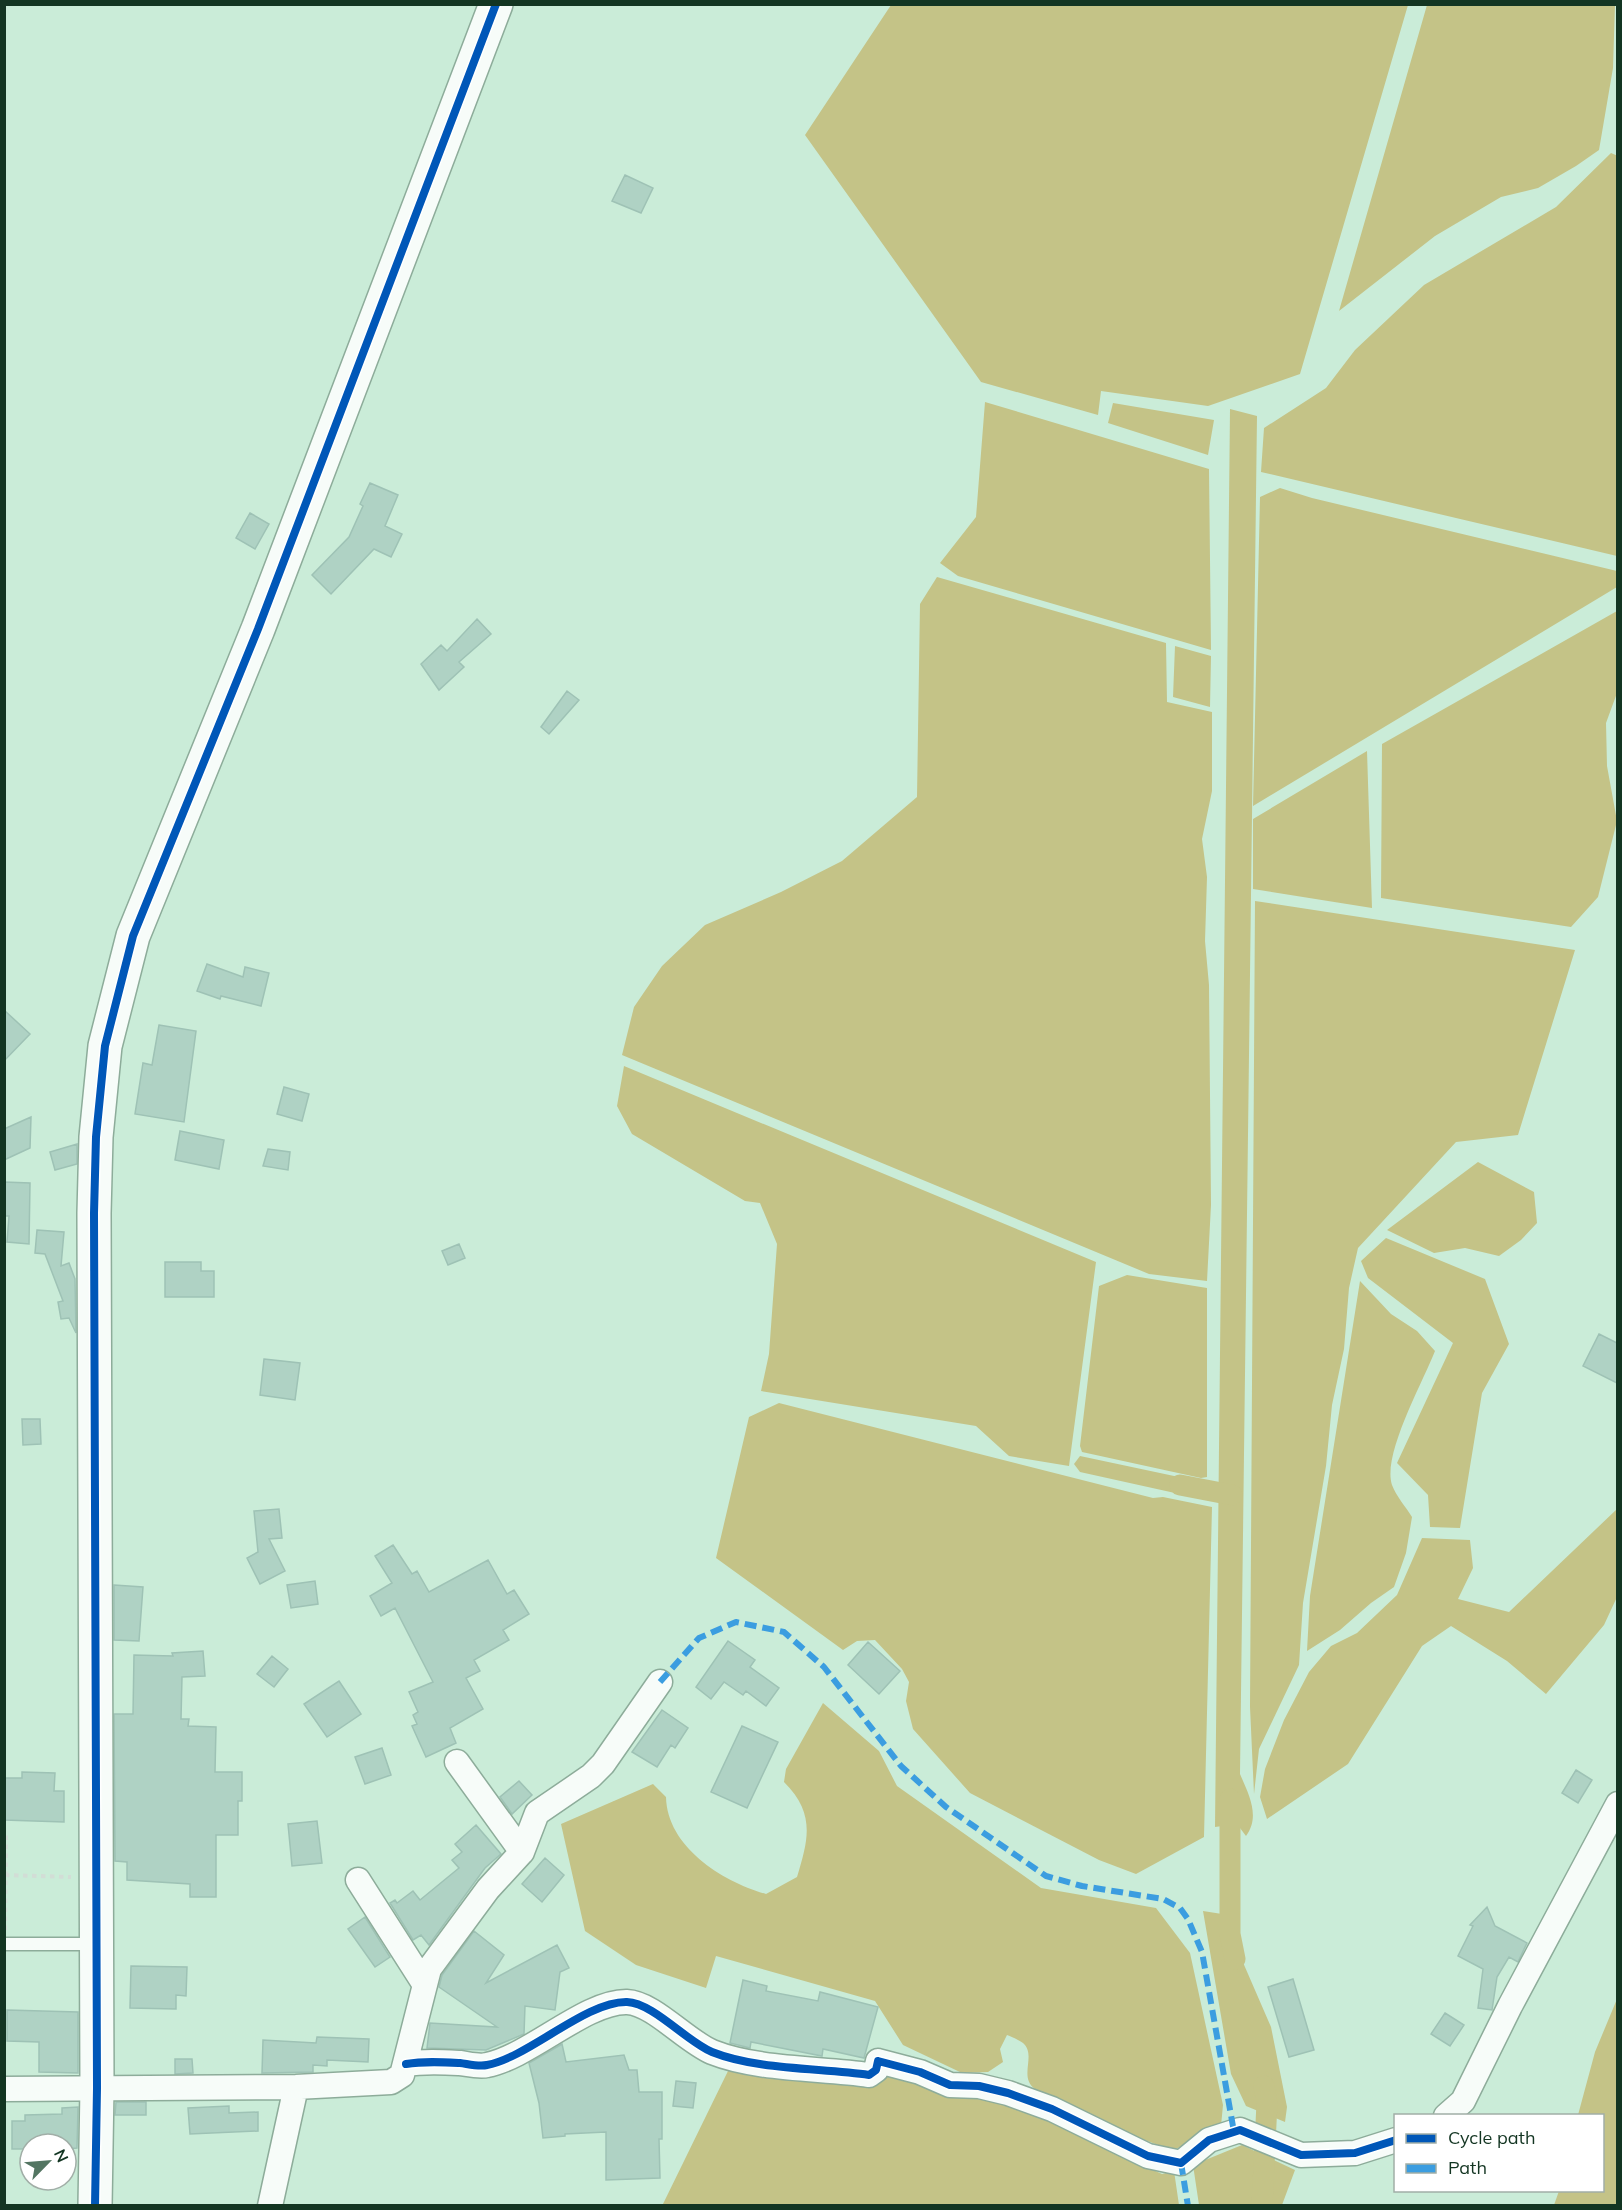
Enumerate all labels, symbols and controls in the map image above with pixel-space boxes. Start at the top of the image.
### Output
legend [1394,2114,1604,2192]
text: Cycle path [1448,2126,1535,2149]
north arrow [18,2132,78,2192]
text: N [50,2146,73,2165]
text: Path [1448,2156,1487,2179]

